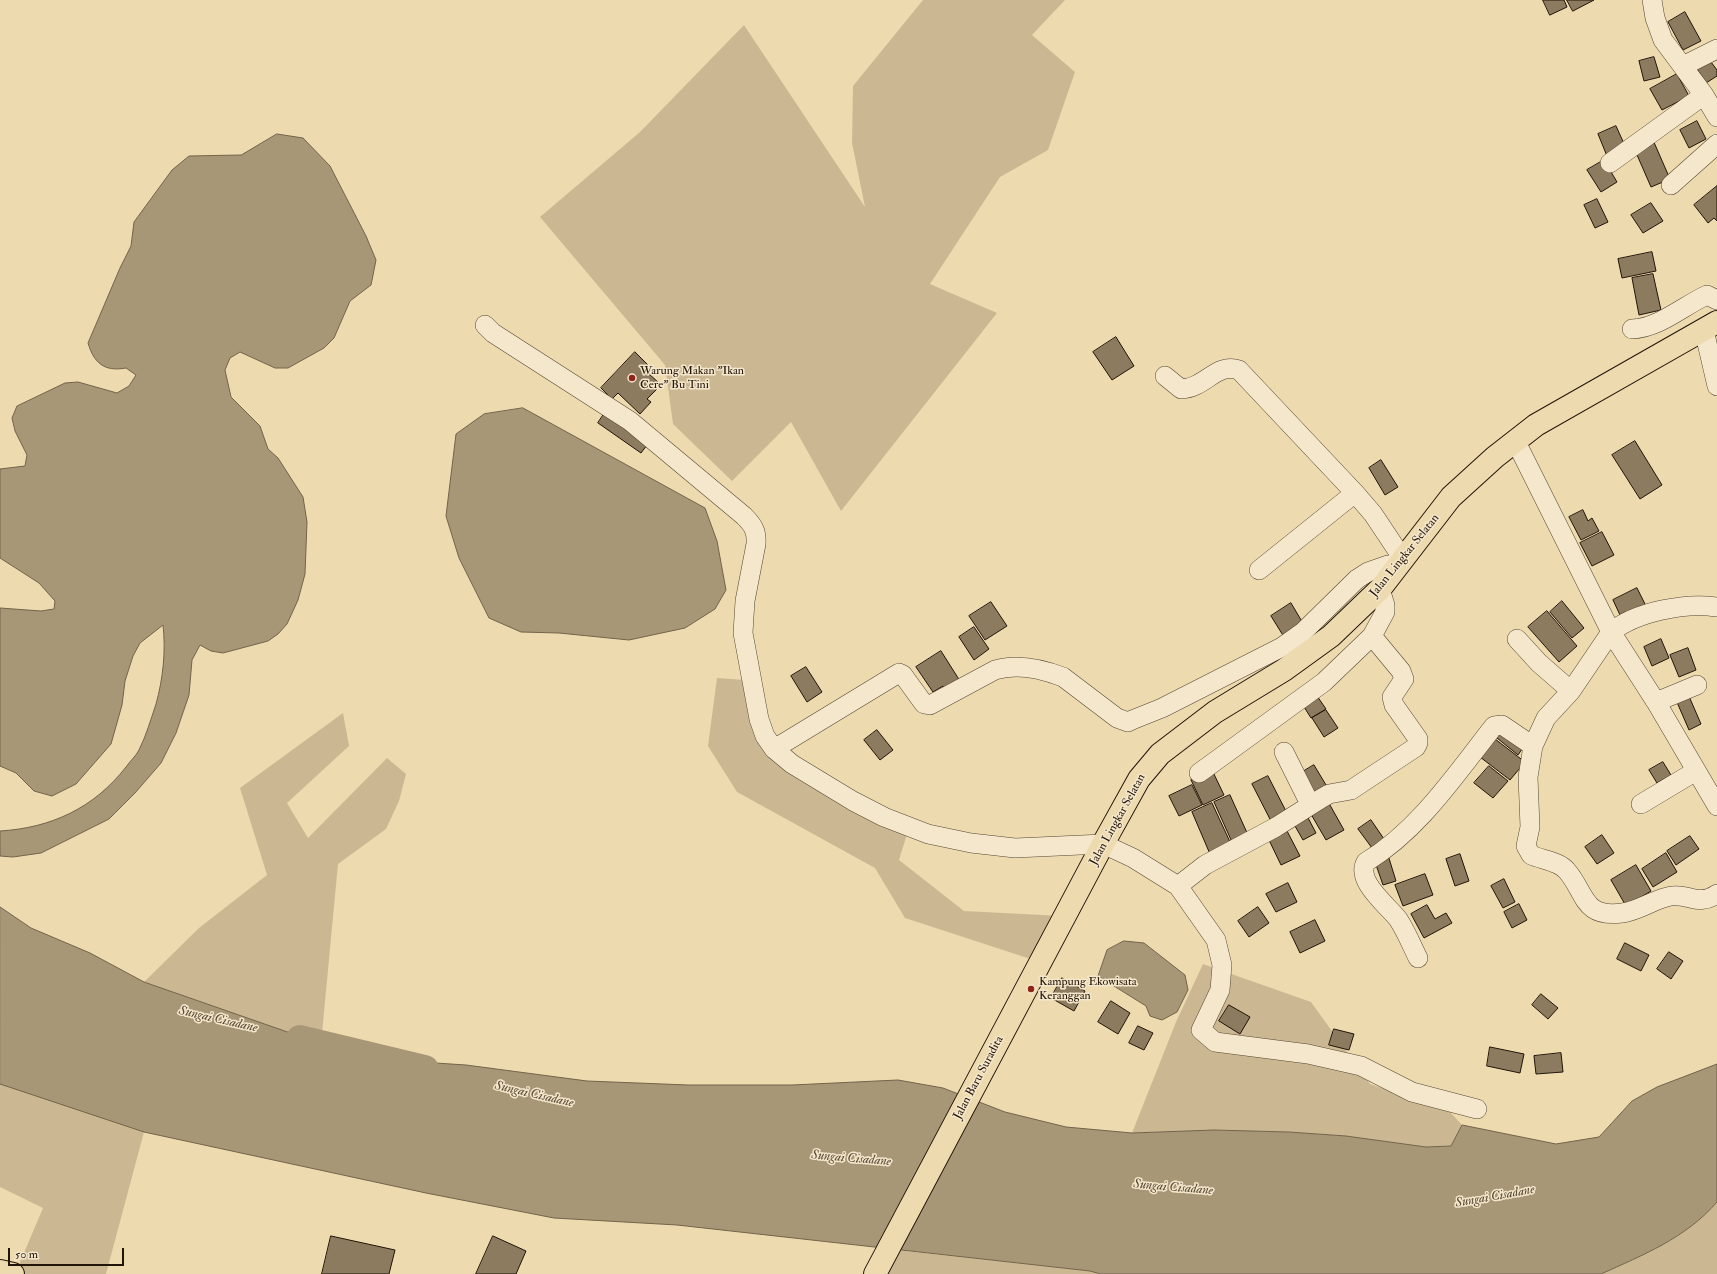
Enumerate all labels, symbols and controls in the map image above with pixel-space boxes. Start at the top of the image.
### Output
place label: Warung Makan "Ikan Cere" Bu Tini [640,364,744,392]
marker: Warung Makan "Ikan Cere" Bu Tini [627,373,637,383]
street label: Jalan Lingkar Selatan [1367,512,1443,600]
street label: Jalan Lingkar Selatan [1087,772,1149,868]
place label: Kampung Ekowisata Keranggan [1039,975,1137,1003]
marker: Kampung Ekowisata Keranggan [1026,984,1036,994]
water label: Sungai Cisadane [177,1003,259,1037]
street label: Jalan Baru Suradita [951,1034,1007,1122]
water label: Sungai Cisadane [493,1078,575,1112]
water label: Sungai Cisadane [810,1148,892,1170]
water label: Sungai Cisadane [1132,1177,1214,1199]
water label: Sungai Cisadane [1454,1182,1536,1212]
scale bar [10,1240,126,1266]
text: 50 m [15,1247,38,1262]

